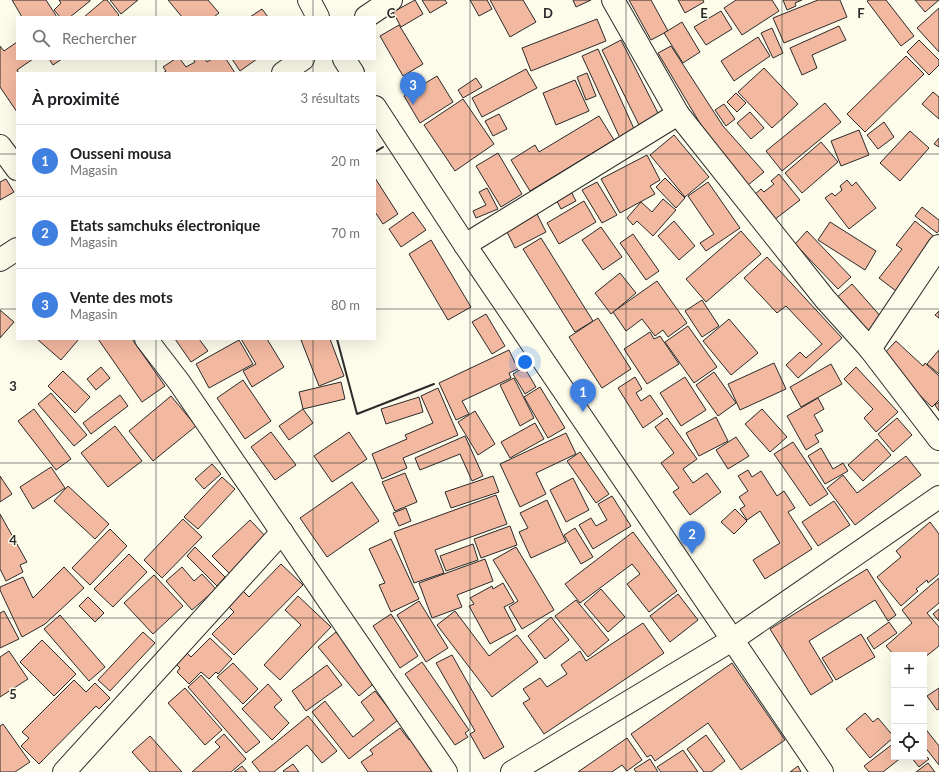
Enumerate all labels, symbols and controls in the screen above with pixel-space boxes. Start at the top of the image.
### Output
text: C [387,5,396,21]
text: D [543,5,553,21]
text: E [700,5,708,21]
text: F [857,5,865,21]
search box [16,16,376,60]
icon: search [30,27,52,49]
text: Rechercher [62,29,136,47]
pin: 3 [400,72,426,105]
text: À proximité [32,88,120,109]
text: 3 résultats [301,90,360,106]
text: Ousseni mousa [70,144,171,162]
text: 1 [41,153,49,169]
text: 20 m [331,153,360,169]
text: Magasin [70,162,118,178]
text: Etats samchuks électronique [70,216,260,234]
text: 2 [41,225,49,241]
text: 70 m [331,225,360,241]
text: Magasin [70,234,118,250]
text: Vente des mots [70,288,173,306]
text: 3 [41,297,49,313]
text: 80 m [331,297,360,313]
text: Magasin [70,306,118,322]
your location [515,352,535,372]
text: 3 [9,378,17,394]
pin: 1 [570,379,596,412]
pin: 2 [679,521,705,554]
text: 4 [9,532,17,548]
map controls [891,652,927,760]
button: + [891,652,927,688]
text: 5 [9,686,17,702]
button: − [891,688,927,724]
button: locate [891,724,927,760]

